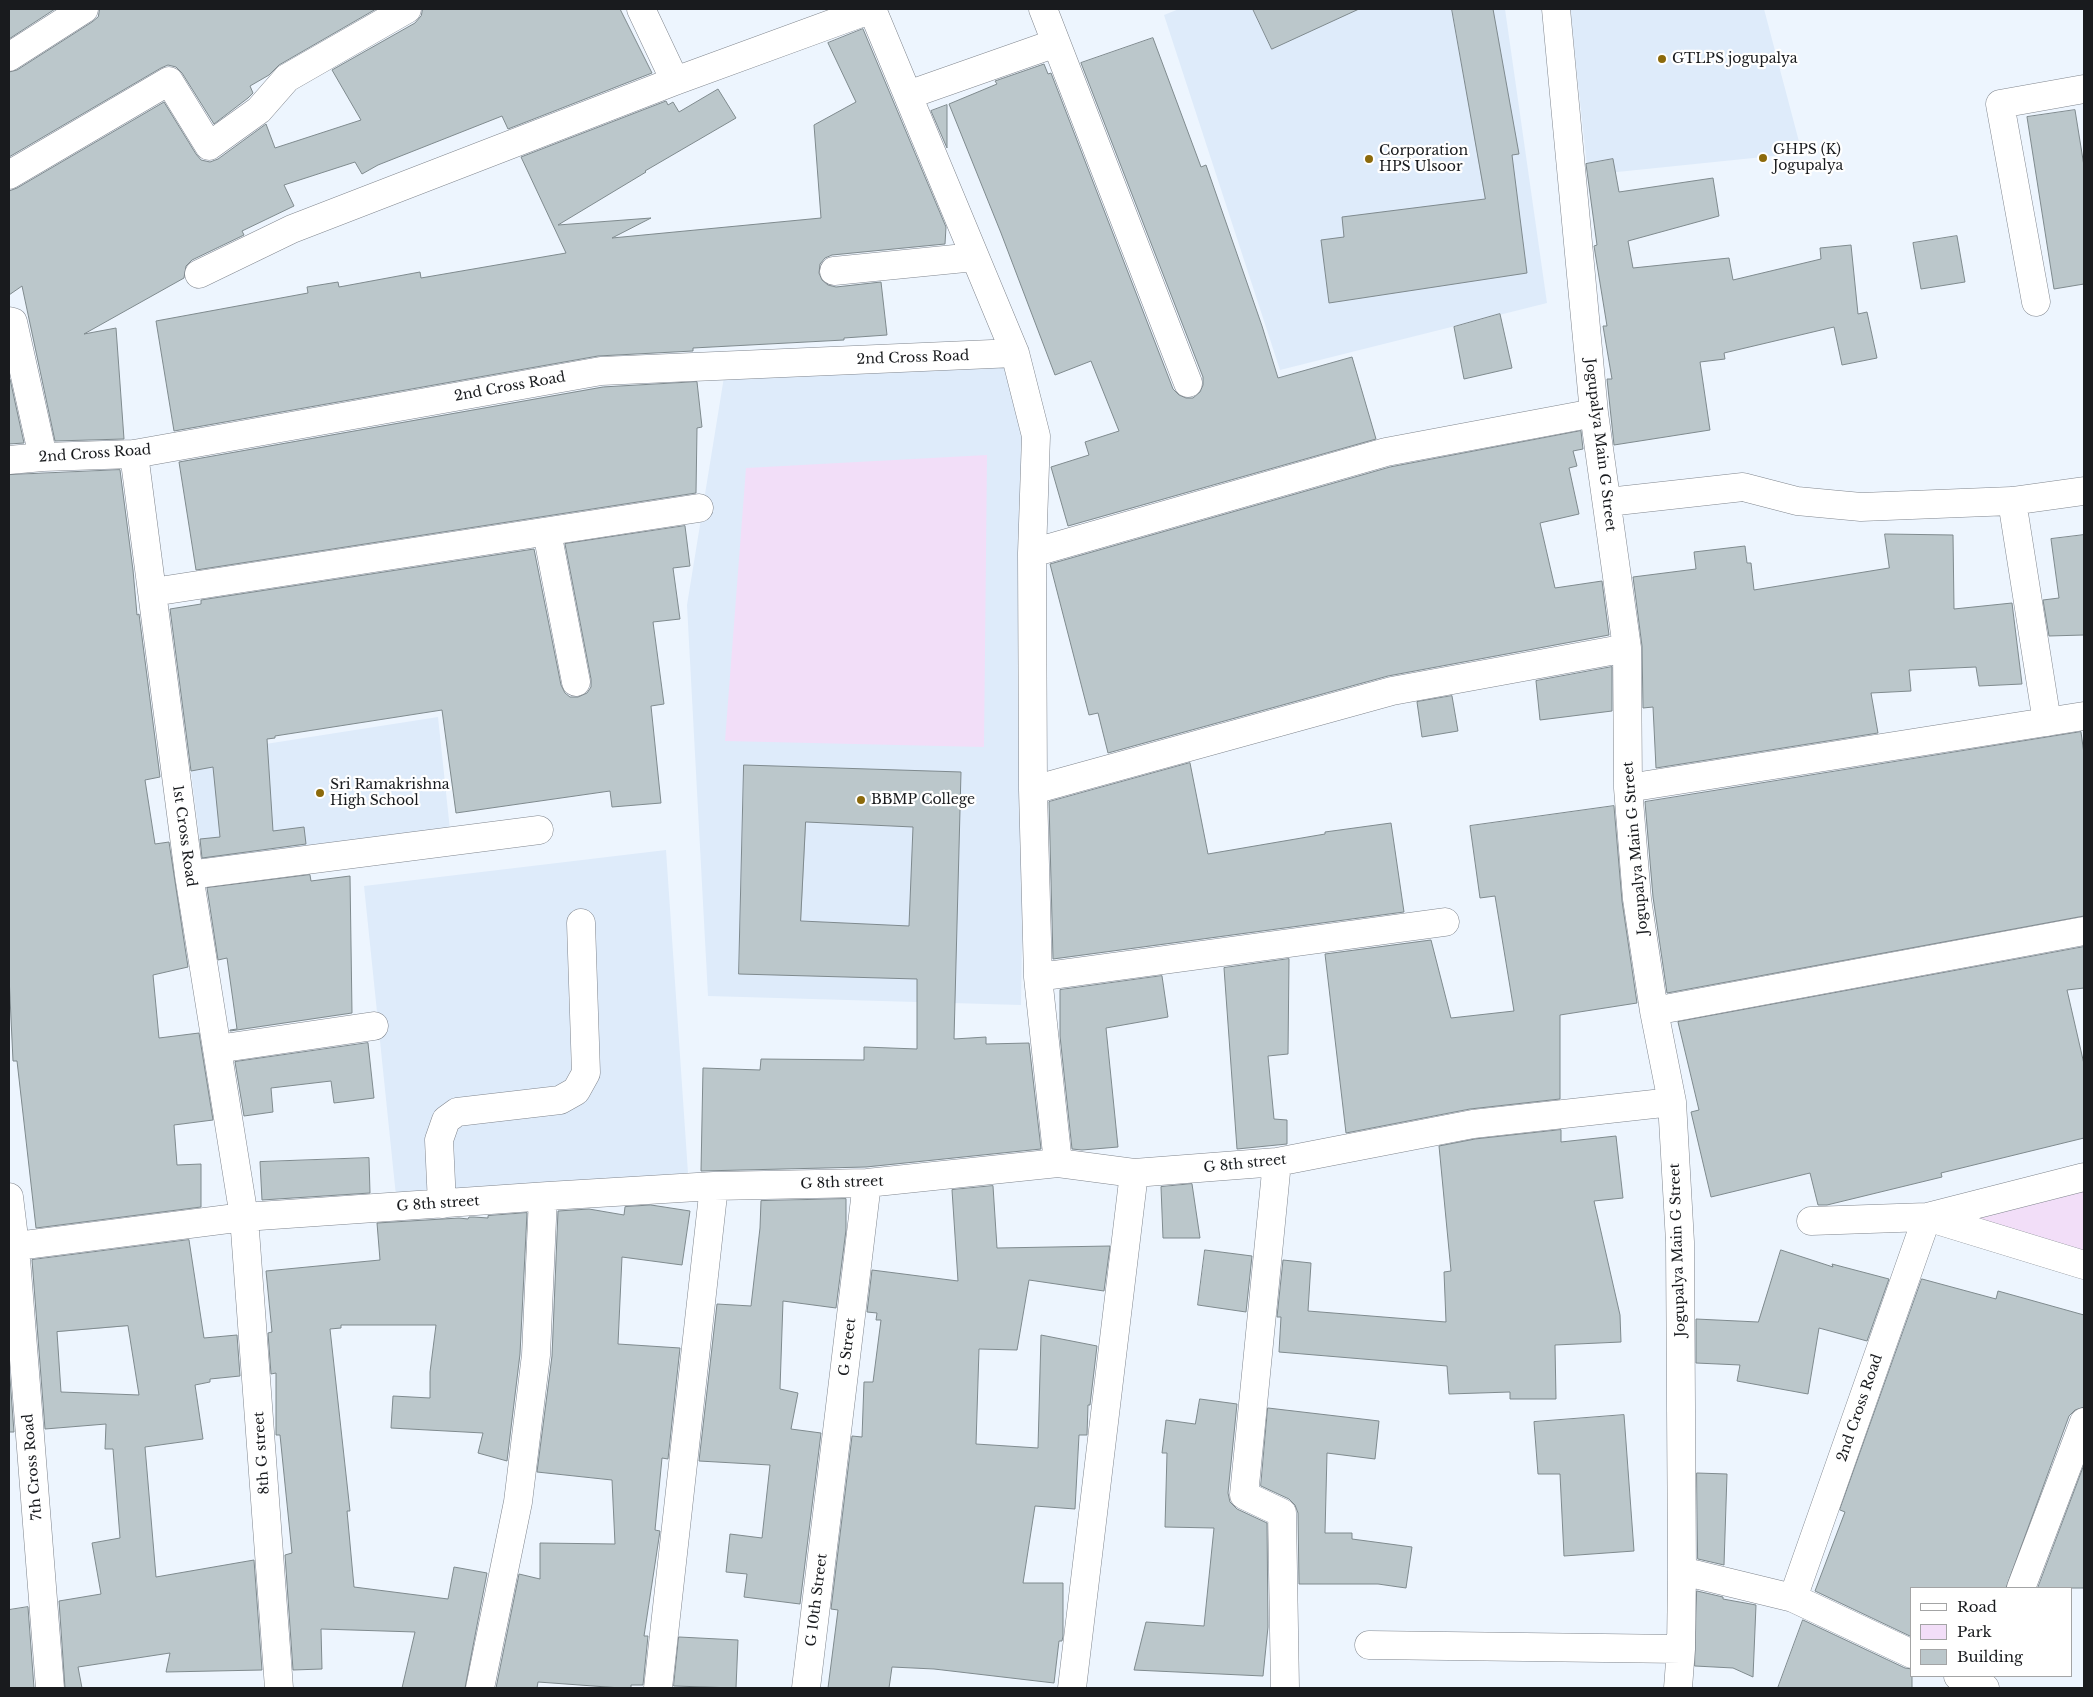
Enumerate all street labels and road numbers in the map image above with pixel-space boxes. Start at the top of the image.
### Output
street label: 2nd Cross Road [856,348,970,368]
street label: Jogupalya Main G Street [1581,358,1619,532]
street label: 2nd Cross Road [453,369,567,405]
street label: 2nd Cross Road [38,442,152,466]
street label: Jogupalya Main G Street [1620,761,1652,935]
street label: 1st Cross Road [169,784,199,888]
street label: G 8th street [1203,1151,1287,1177]
street label: Jogupalya Main G Street [1667,1163,1689,1337]
street label: G 8th street [800,1173,884,1193]
street label: G 8th street [396,1193,480,1215]
street label: G Street [836,1317,860,1377]
street label: 2nd Cross Road [1834,1352,1886,1464]
street label: 8th G street [251,1411,273,1495]
street label: 7th Cross Road [20,1413,46,1521]
street label: G 10th Street [803,1553,831,1647]

